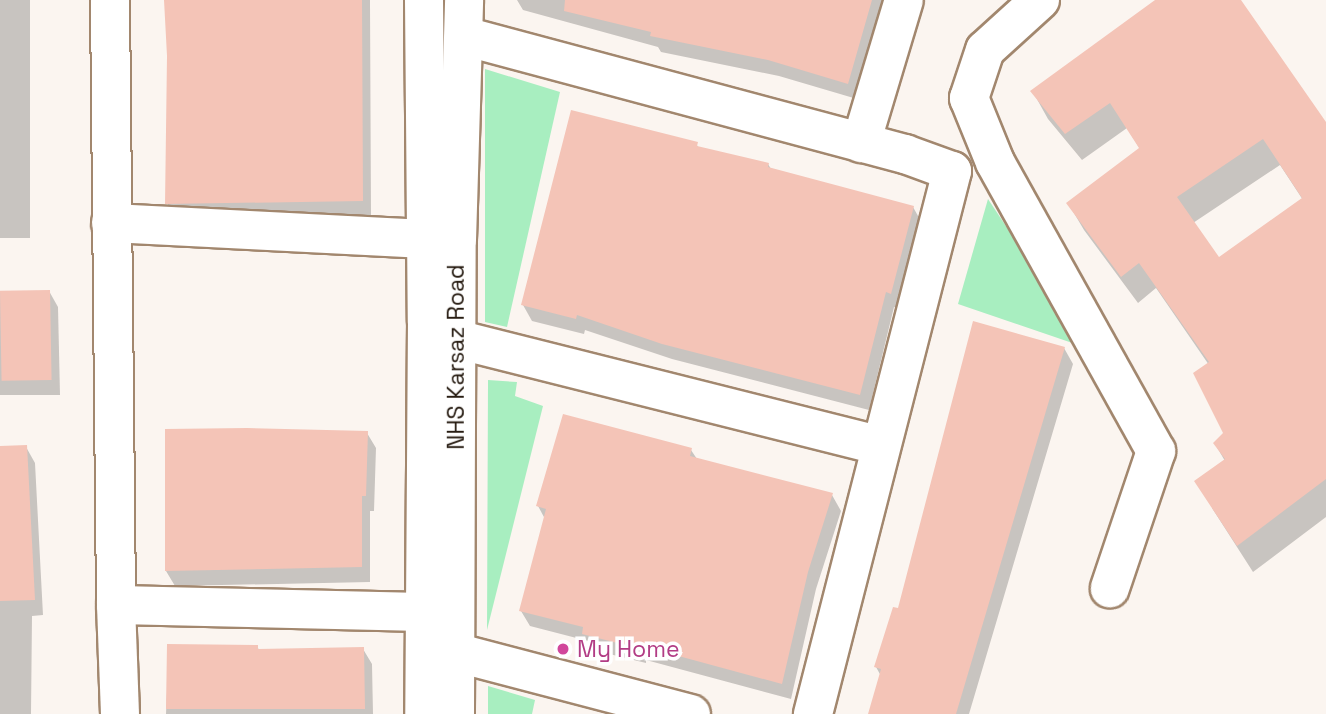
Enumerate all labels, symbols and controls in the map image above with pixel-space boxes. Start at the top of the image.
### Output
street label: NHS Karsaz Road [442,264,470,450]
place label: My Home [577,635,680,663]
marker: My Home [555,641,571,657]

